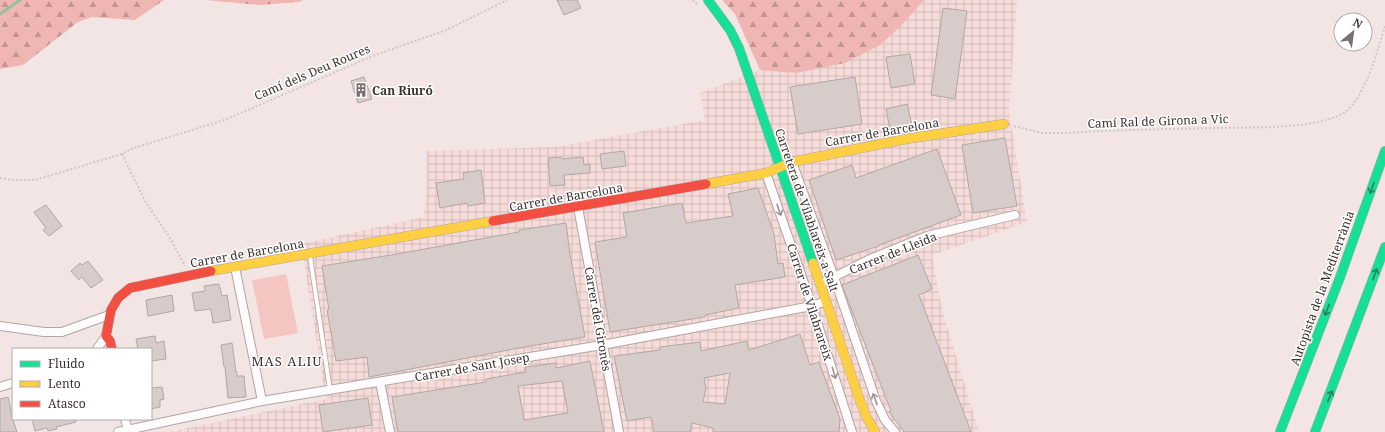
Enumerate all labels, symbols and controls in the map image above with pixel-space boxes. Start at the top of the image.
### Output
north arrow [1333,12,1373,52]
text: N [1351,14,1366,32]
street label: Camí dels Deu Roures [251,40,373,104]
building icon: Can Riuró [353,82,369,98]
place label: Can Riuró [372,82,433,99]
street label: Camí Ral de Girona a Vic [1087,110,1229,132]
street label: Carrer de Barcelona [824,114,940,150]
street label: Carretera de Vilablareix a Salt [771,126,843,294]
street label: Carrer de Barcelona [508,179,624,215]
one-way arrow [1368,181,1375,194]
one-way arrow [776,204,783,217]
street label: Autopista de la Mediterrània [1286,208,1358,368]
street label: Carrer de Lleida [847,228,940,278]
street label: Carrer de Barcelona [189,235,305,271]
street label: Carrer de Vilabrareix [783,241,837,363]
street label: Carrer del Gironès [580,265,616,373]
one-way arrow [1372,269,1380,281]
one-way arrow [1323,304,1331,316]
legend [12,348,152,420]
street label: Carrer de Sant Josep [413,349,531,385]
district label: MAS ALIU [251,352,323,370]
text: Fluido [48,355,85,372]
one-way arrow [830,367,838,379]
text: Lento [48,375,81,392]
one-way arrow [1326,390,1334,402]
one-way arrow [871,393,879,405]
text: Atasco [48,395,86,412]

